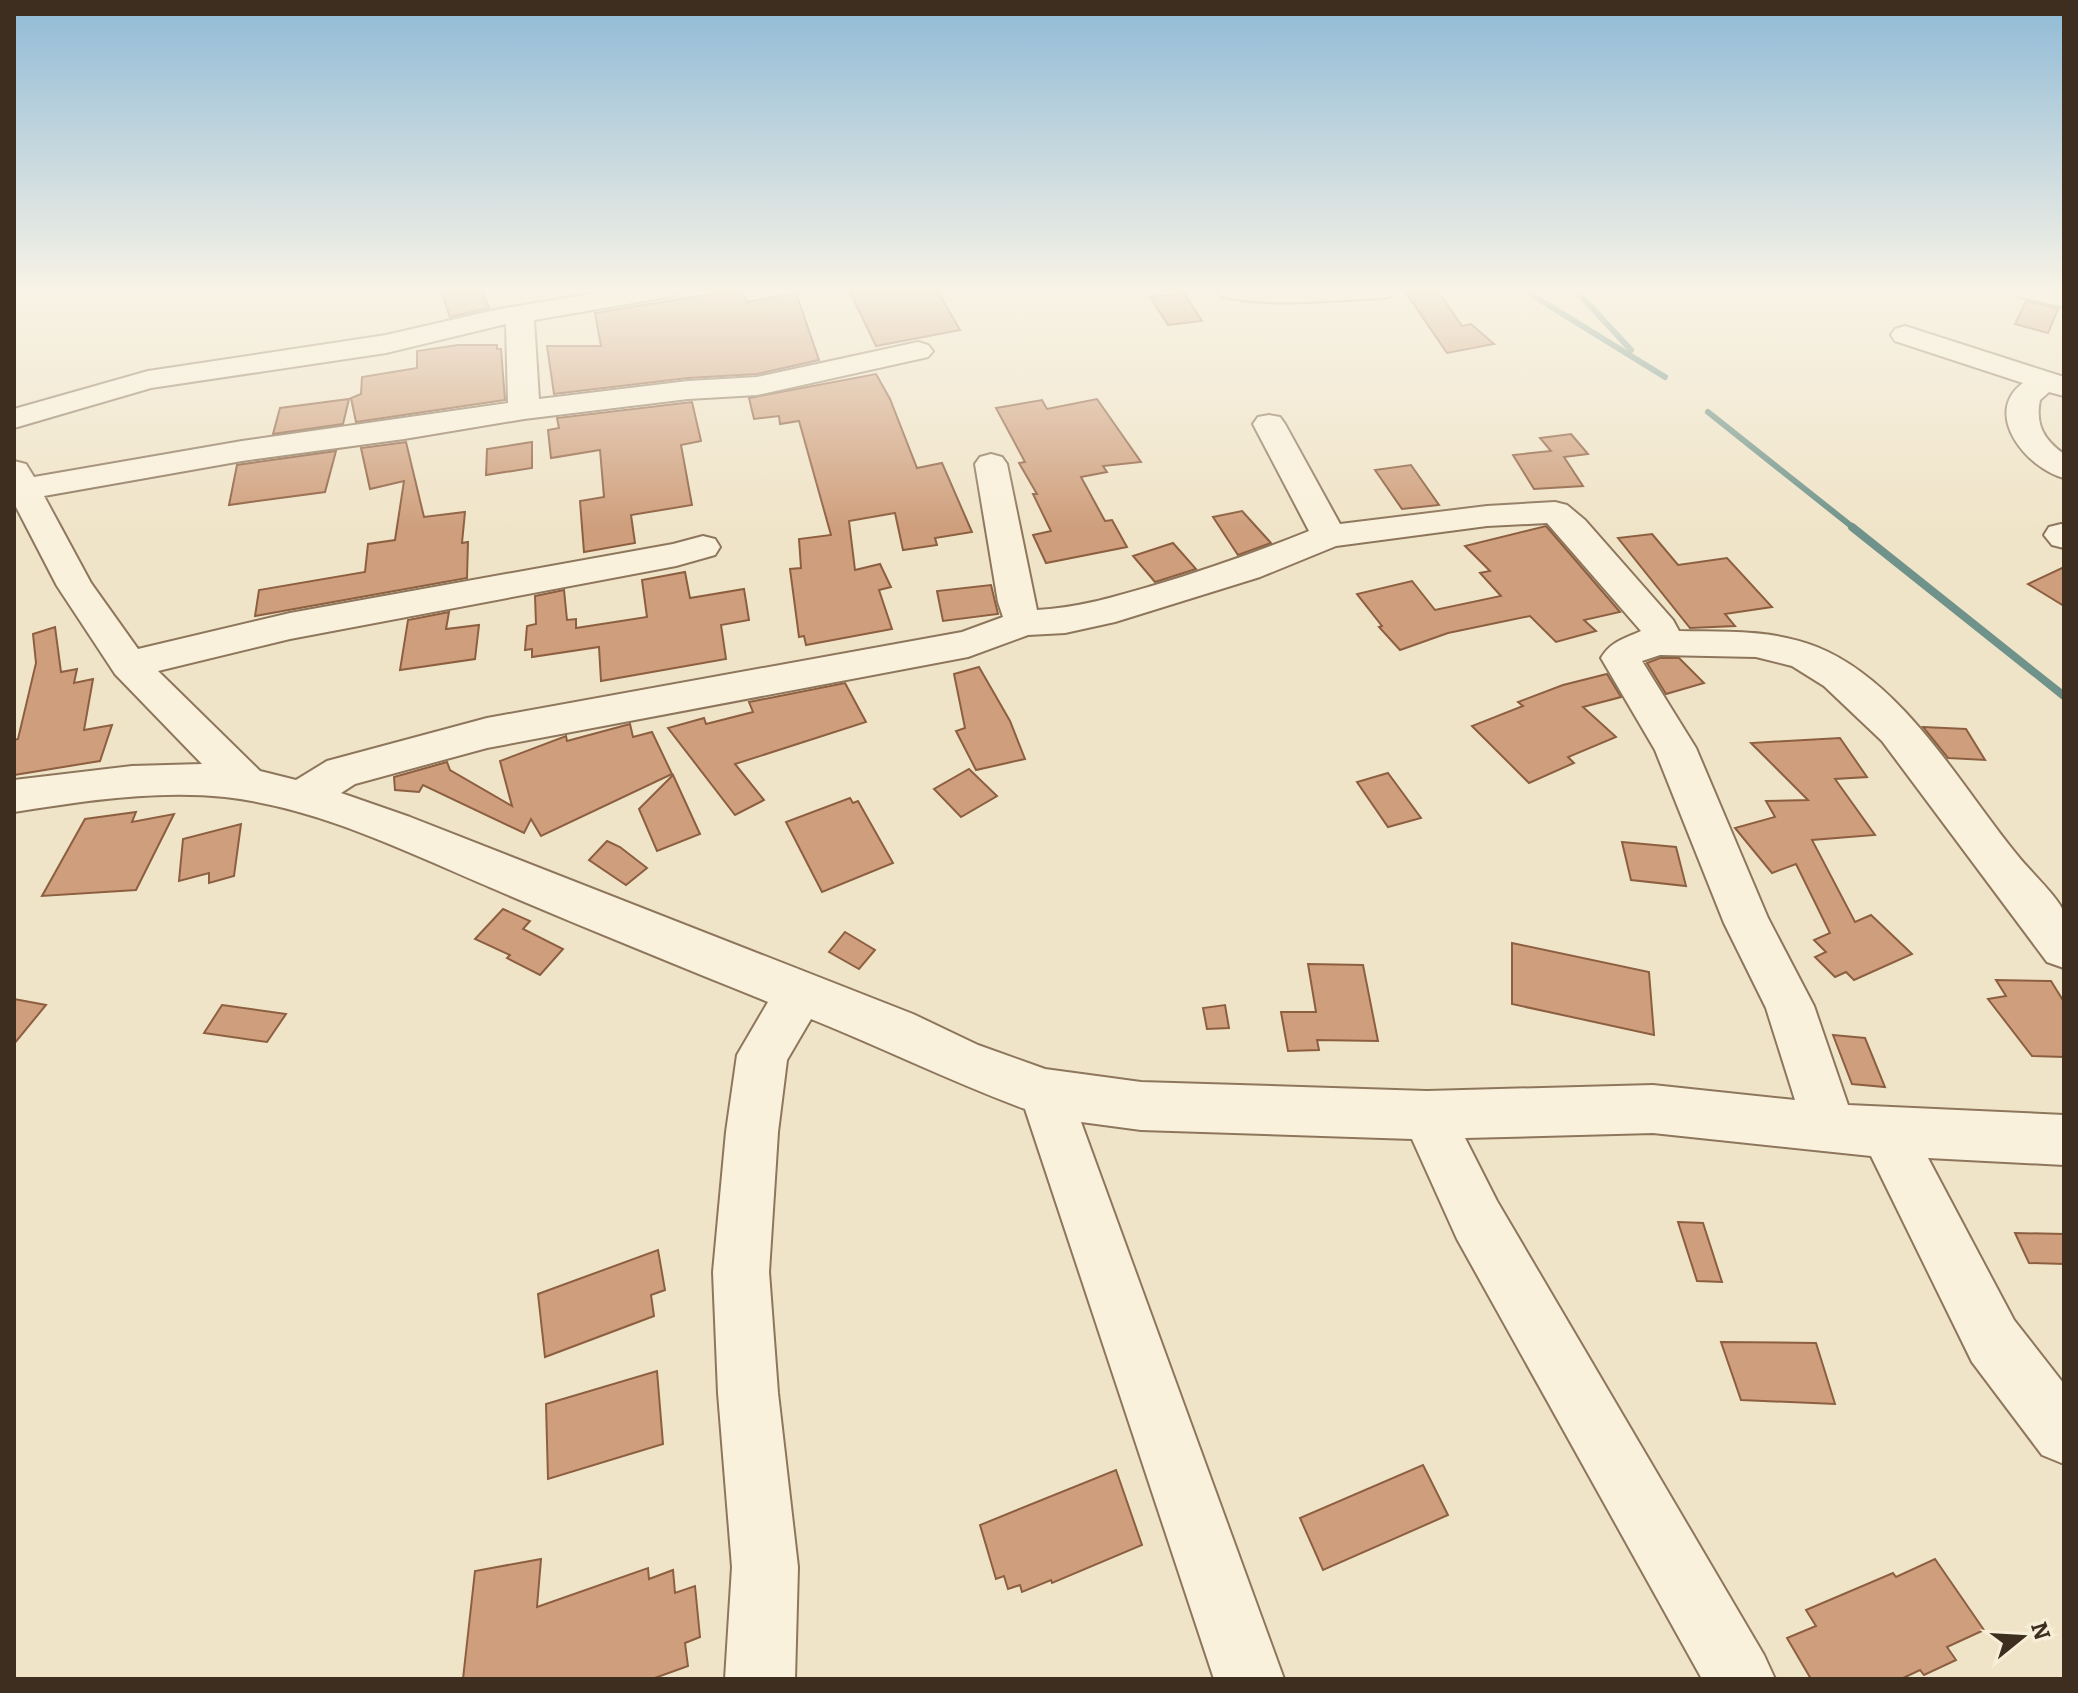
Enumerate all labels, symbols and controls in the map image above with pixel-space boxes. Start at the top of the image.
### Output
north arrow [1982,1597,2062,1677]
text: N [2025,1619,2056,1643]

